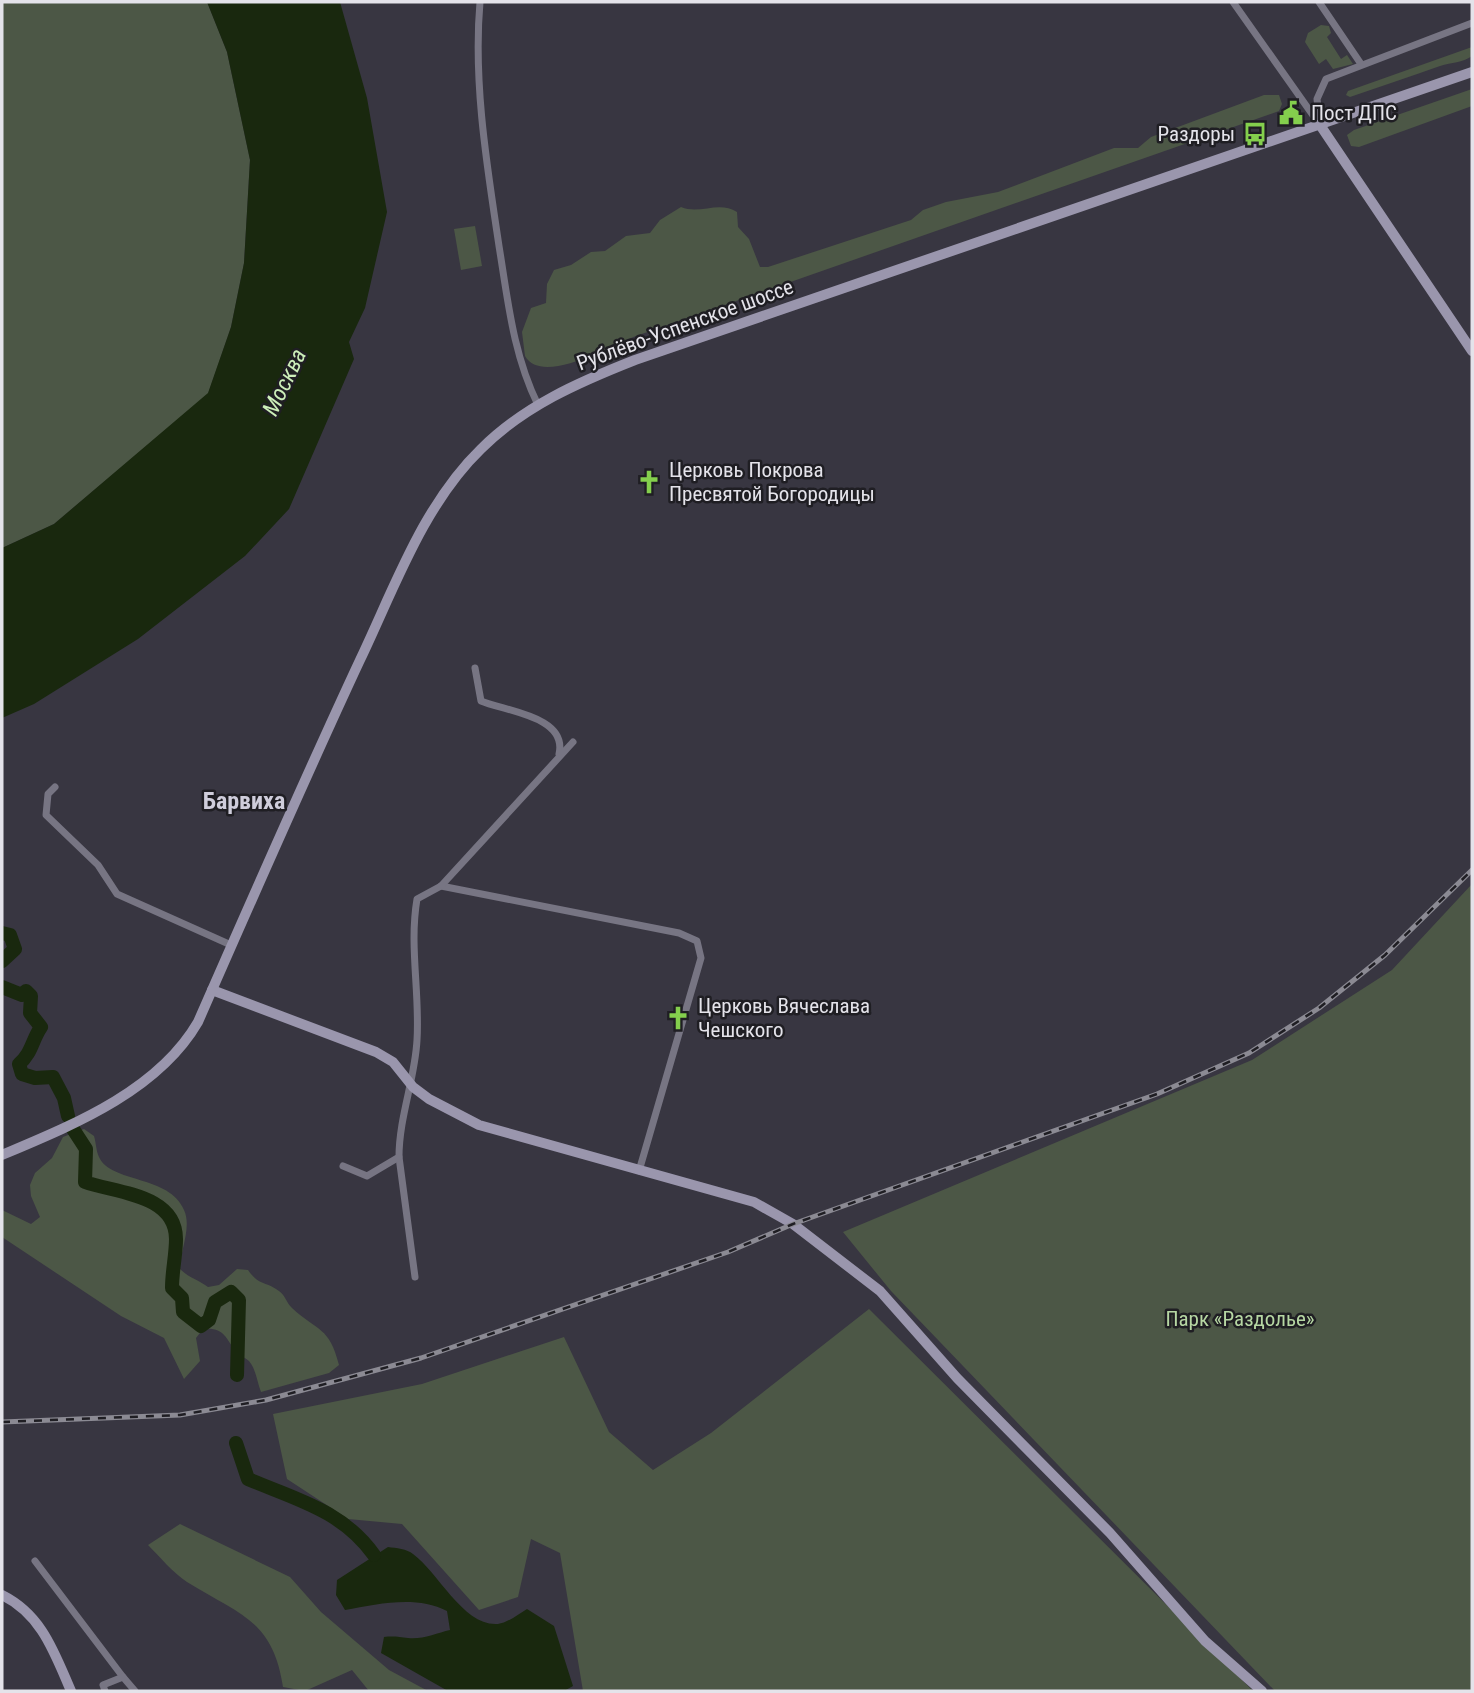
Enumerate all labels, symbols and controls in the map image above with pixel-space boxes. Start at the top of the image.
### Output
public building icon: Пост ДПС [1277,99,1305,127]
place label: Пост ДПС [1311,101,1397,125]
bus stop icon: Раздоры [1241,120,1269,148]
place label: Раздоры [1158,122,1235,146]
street label: Рублёво-Успенское шоссе [573,275,797,375]
water label: Москва [257,344,312,420]
place label: Церковь Покрова Пресвятой Богородицы [669,458,875,506]
church icon: Церковь Покрова Пресвятой Богородицы [635,468,663,496]
district label: Барвиха [203,787,285,815]
place label: Церковь Вячеслава Чешского [698,994,870,1042]
church icon: Церковь Вячеслава Чешского [664,1004,692,1032]
park label: Парк «Раздолье» [1165,1307,1315,1331]

